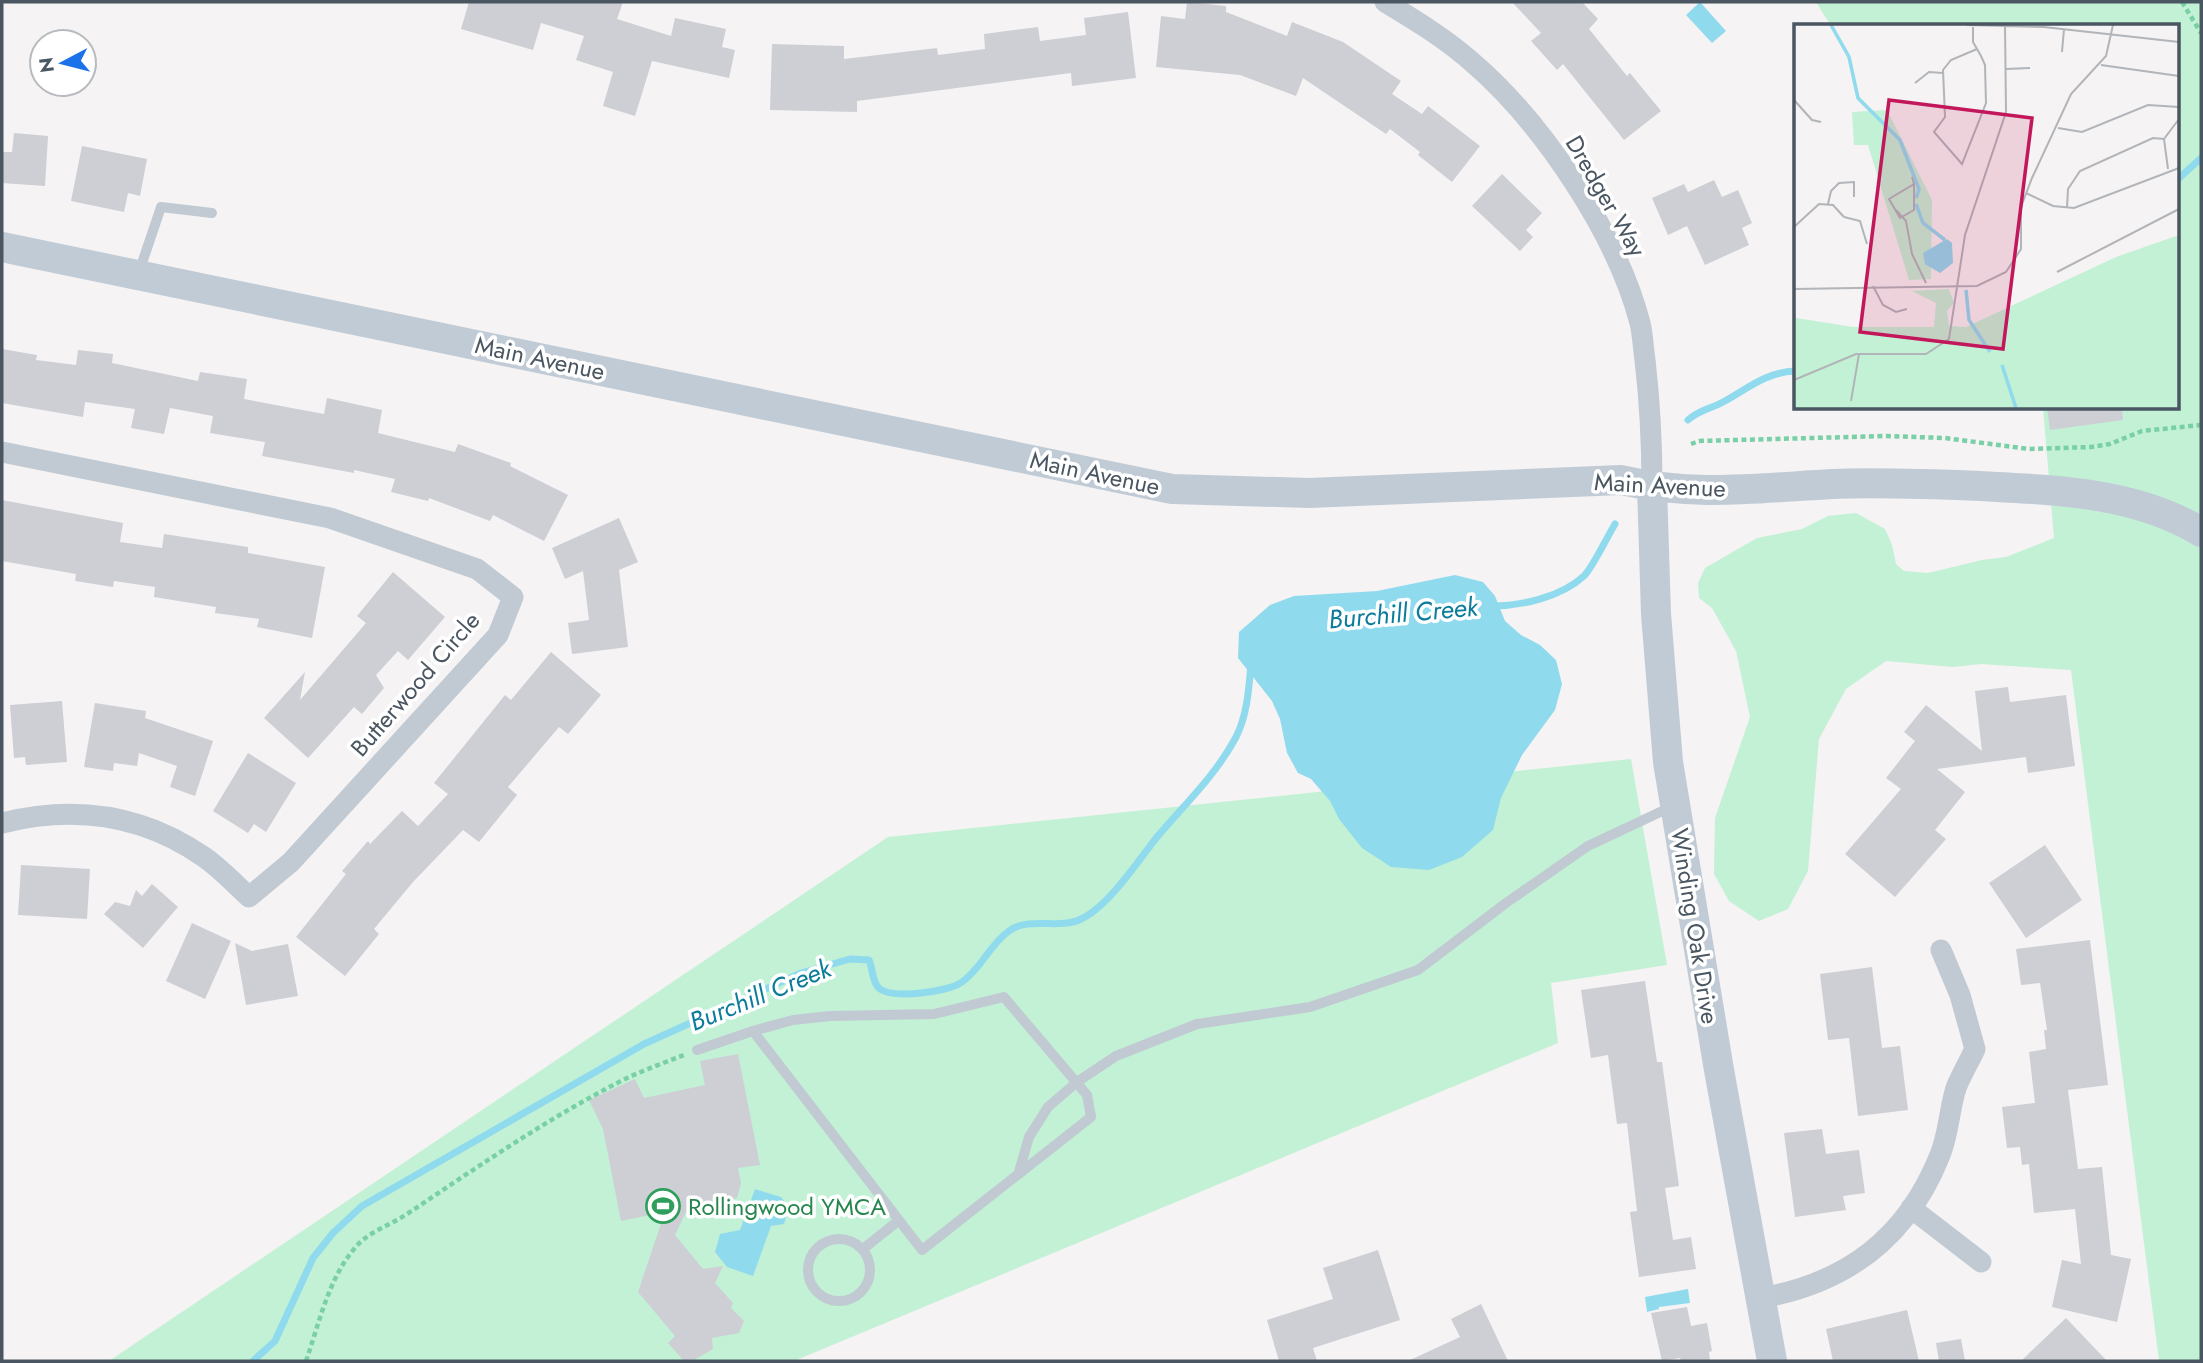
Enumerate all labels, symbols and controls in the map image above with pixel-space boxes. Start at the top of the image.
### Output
inset map [1794,24,2178,410]
north arrow [28,28,98,98]
text: N [32,56,61,74]
street label: Dredger Way [1557,129,1655,264]
street label: Main Avenue [472,327,608,389]
street label: Main Avenue [1027,442,1163,504]
street label: Main Avenue [1593,464,1727,506]
water label: Burchill Creek [1327,587,1481,638]
street label: Butterwood Circle [342,604,488,764]
street label: Winding Oak Drive [1662,826,1728,1026]
water label: Burchill Creek [684,949,838,1041]
sports icon: Rollingwood YMCA [644,1187,682,1225]
place label: Rollingwood YMCA [688,1189,886,1224]

